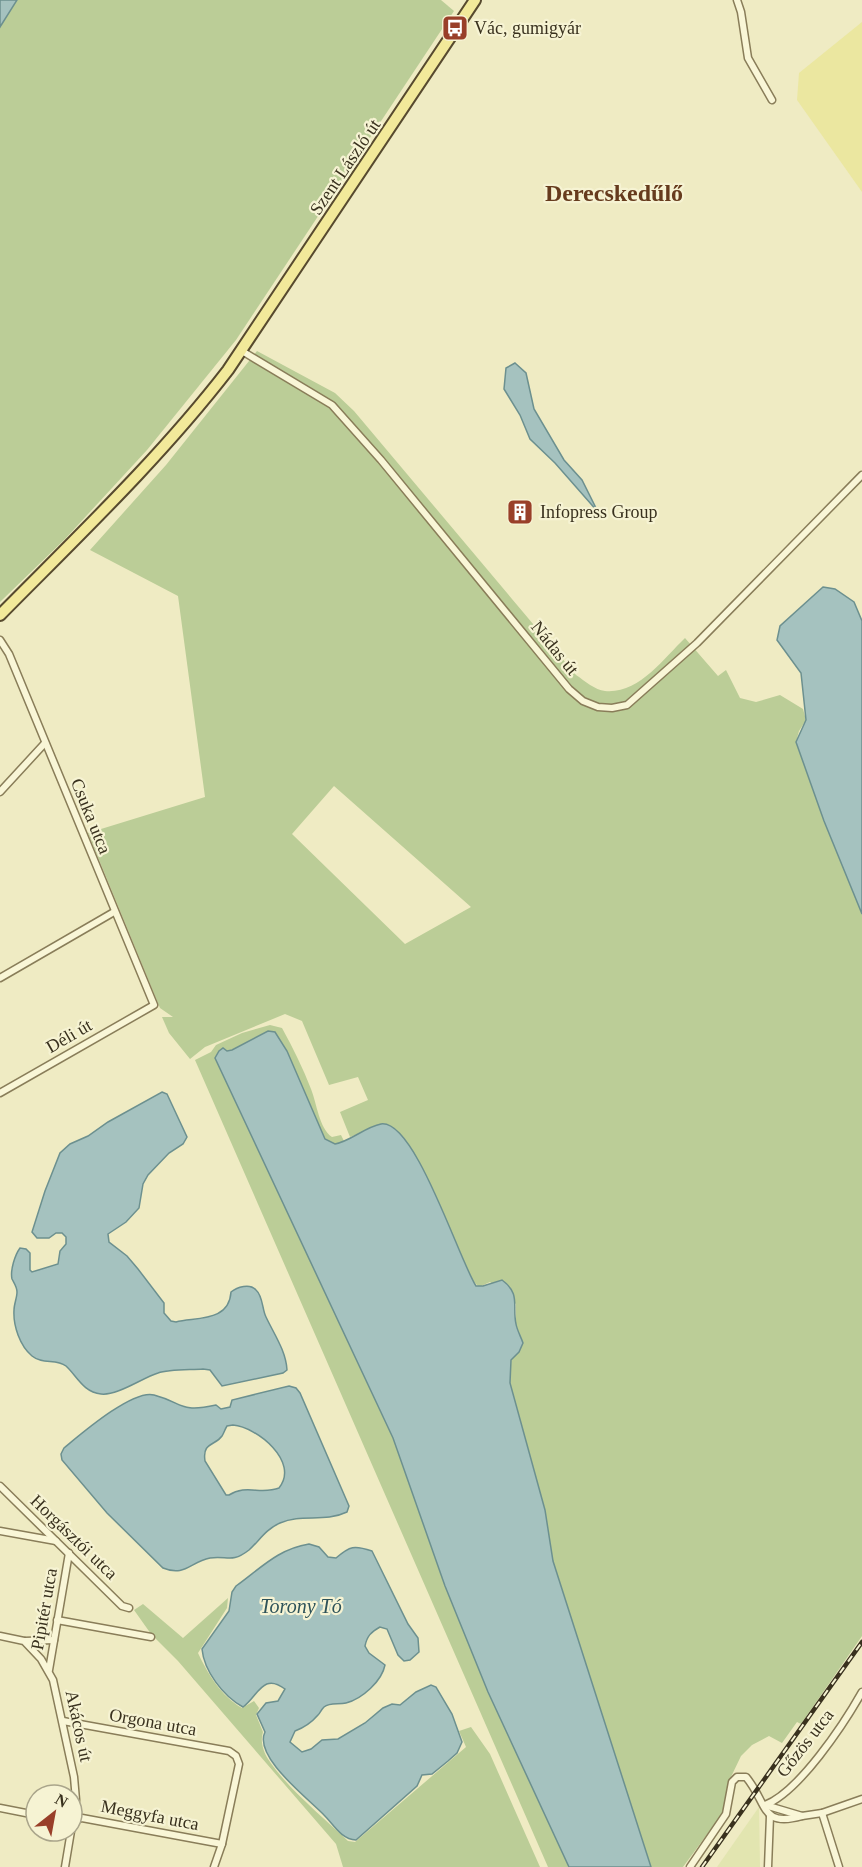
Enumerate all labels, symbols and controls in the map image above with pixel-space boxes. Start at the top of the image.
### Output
bus stop icon: Vác, gumigyár [440,13,470,43]
place label: Vác, gumigyár [474,18,581,38]
street label: Szent László út [306,115,384,219]
district label: Derecskedűlő [545,180,683,206]
building icon: Infopress Group [505,497,535,527]
place label: Infopress Group [540,502,657,522]
street label: Nádas út [527,617,583,679]
street label: Csuka utca [67,775,115,857]
street label: Déli út [43,1015,95,1057]
street label: Horgásztói utca [26,1491,122,1583]
street label: Pipitér utca [27,1567,61,1651]
water label: Torony Tó [260,1595,342,1618]
street label: Akácos út [62,1688,96,1764]
street label: Orgona utca [108,1704,198,1740]
street label: Gőzös utca [772,1705,838,1781]
north arrow [24,1783,84,1843]
text: N [52,1790,71,1811]
street label: Meggyfa utca [99,1796,201,1834]

